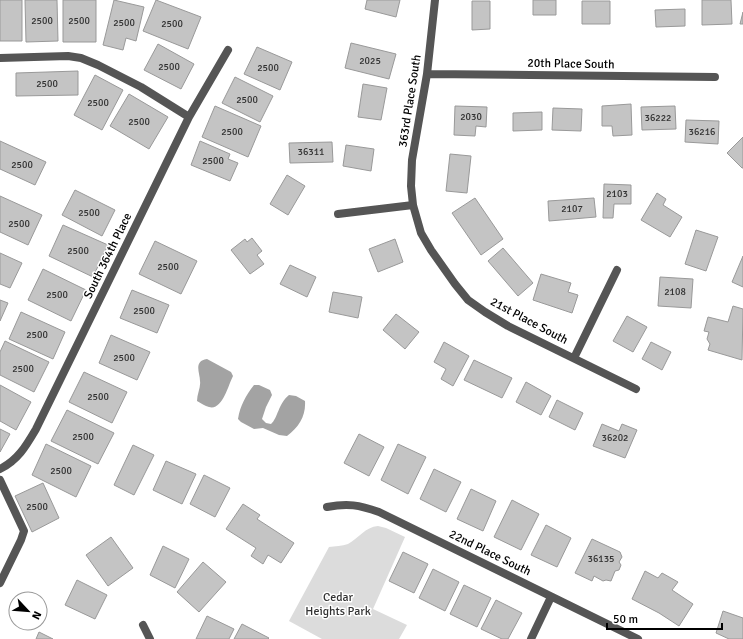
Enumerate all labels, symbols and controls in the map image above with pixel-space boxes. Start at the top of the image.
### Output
house number: 2500 [31,15,53,27]
house number: 2500 [68,15,90,27]
house number: 2500 [113,17,135,29]
house number: 2500 [161,18,183,30]
street label: 363rd Place South [395,54,425,148]
house number: 2025 [359,55,381,67]
street label: 20th Place South [527,56,615,72]
house number: 2500 [158,61,180,73]
house number: 2500 [257,62,279,74]
house number: 2500 [36,78,58,90]
house number: 2500 [236,94,258,106]
house number: 2500 [87,97,109,109]
house number: 2030 [460,111,482,123]
house number: 36222 [644,112,672,124]
house number: 2500 [128,116,150,128]
house number: 2500 [221,126,243,138]
house number: 36216 [688,126,716,138]
house number: 36311 [297,146,325,158]
house number: 2500 [202,155,224,167]
house number: 2500 [11,159,33,171]
house number: 2103 [606,188,628,200]
house number: 2107 [561,203,583,215]
house number: 2500 [78,207,100,219]
street label: South 364th Place [81,211,135,301]
house number: 2500 [8,218,30,230]
house number: 2500 [67,245,89,257]
house number: 2500 [157,261,179,273]
house number: 2108 [664,286,686,298]
house number: 2500 [46,289,68,301]
street label: 21st Place South [488,294,570,348]
house number: 2500 [133,305,155,317]
house number: 2500 [26,329,48,341]
house number: 2500 [113,352,135,364]
house number: 2500 [12,363,34,375]
house number: 2500 [87,391,109,403]
house number: 2500 [72,431,94,443]
house number: 36202 [601,432,629,444]
house number: 2500 [50,465,72,477]
house number: 2500 [26,501,48,513]
street label: 22nd Place South [447,527,533,579]
house number: 36135 [587,553,615,565]
park label: Cedar Heights Park [305,590,371,619]
north arrow [8,591,48,631]
scale bar [607,605,722,631]
text: N [29,609,44,621]
text: 50 m [613,612,638,627]

